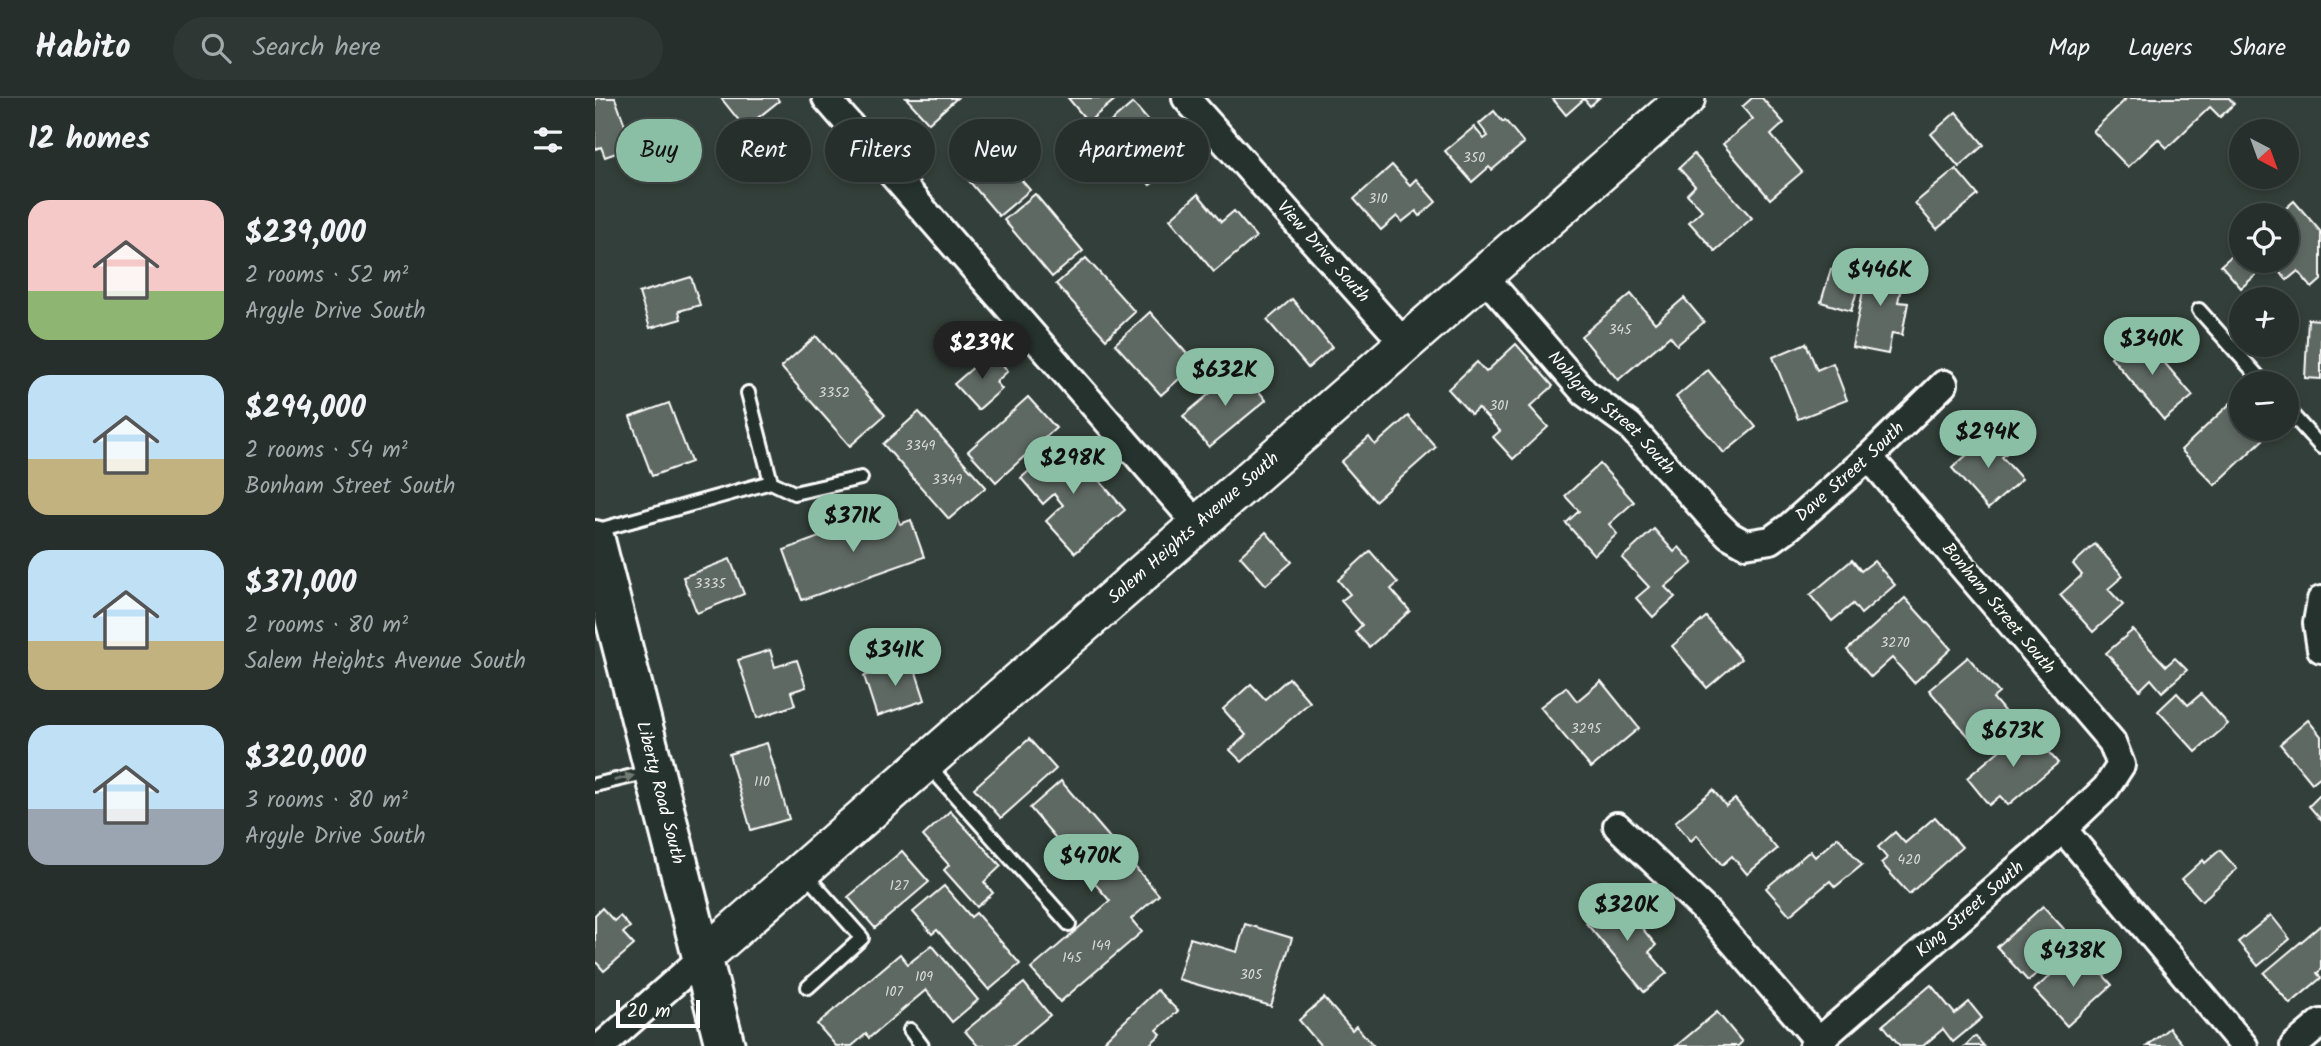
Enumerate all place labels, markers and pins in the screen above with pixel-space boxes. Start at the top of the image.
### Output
pin: $446K [1831,248,1929,308]
pin: $340K [2103,317,2201,377]
pin: $239K [933,322,1031,381]
pin: $632K [1176,348,1274,408]
pin: $294K [1939,410,2037,470]
pin: $298K [1024,436,1122,496]
pin: $371K [804,494,902,554]
pin: $341K [846,628,944,688]
pin: $673K [1964,710,2062,769]
pin: $470K [1042,834,1140,894]
pin: $320K [1578,884,1676,943]
pin: $438K [2024,930,2122,989]

